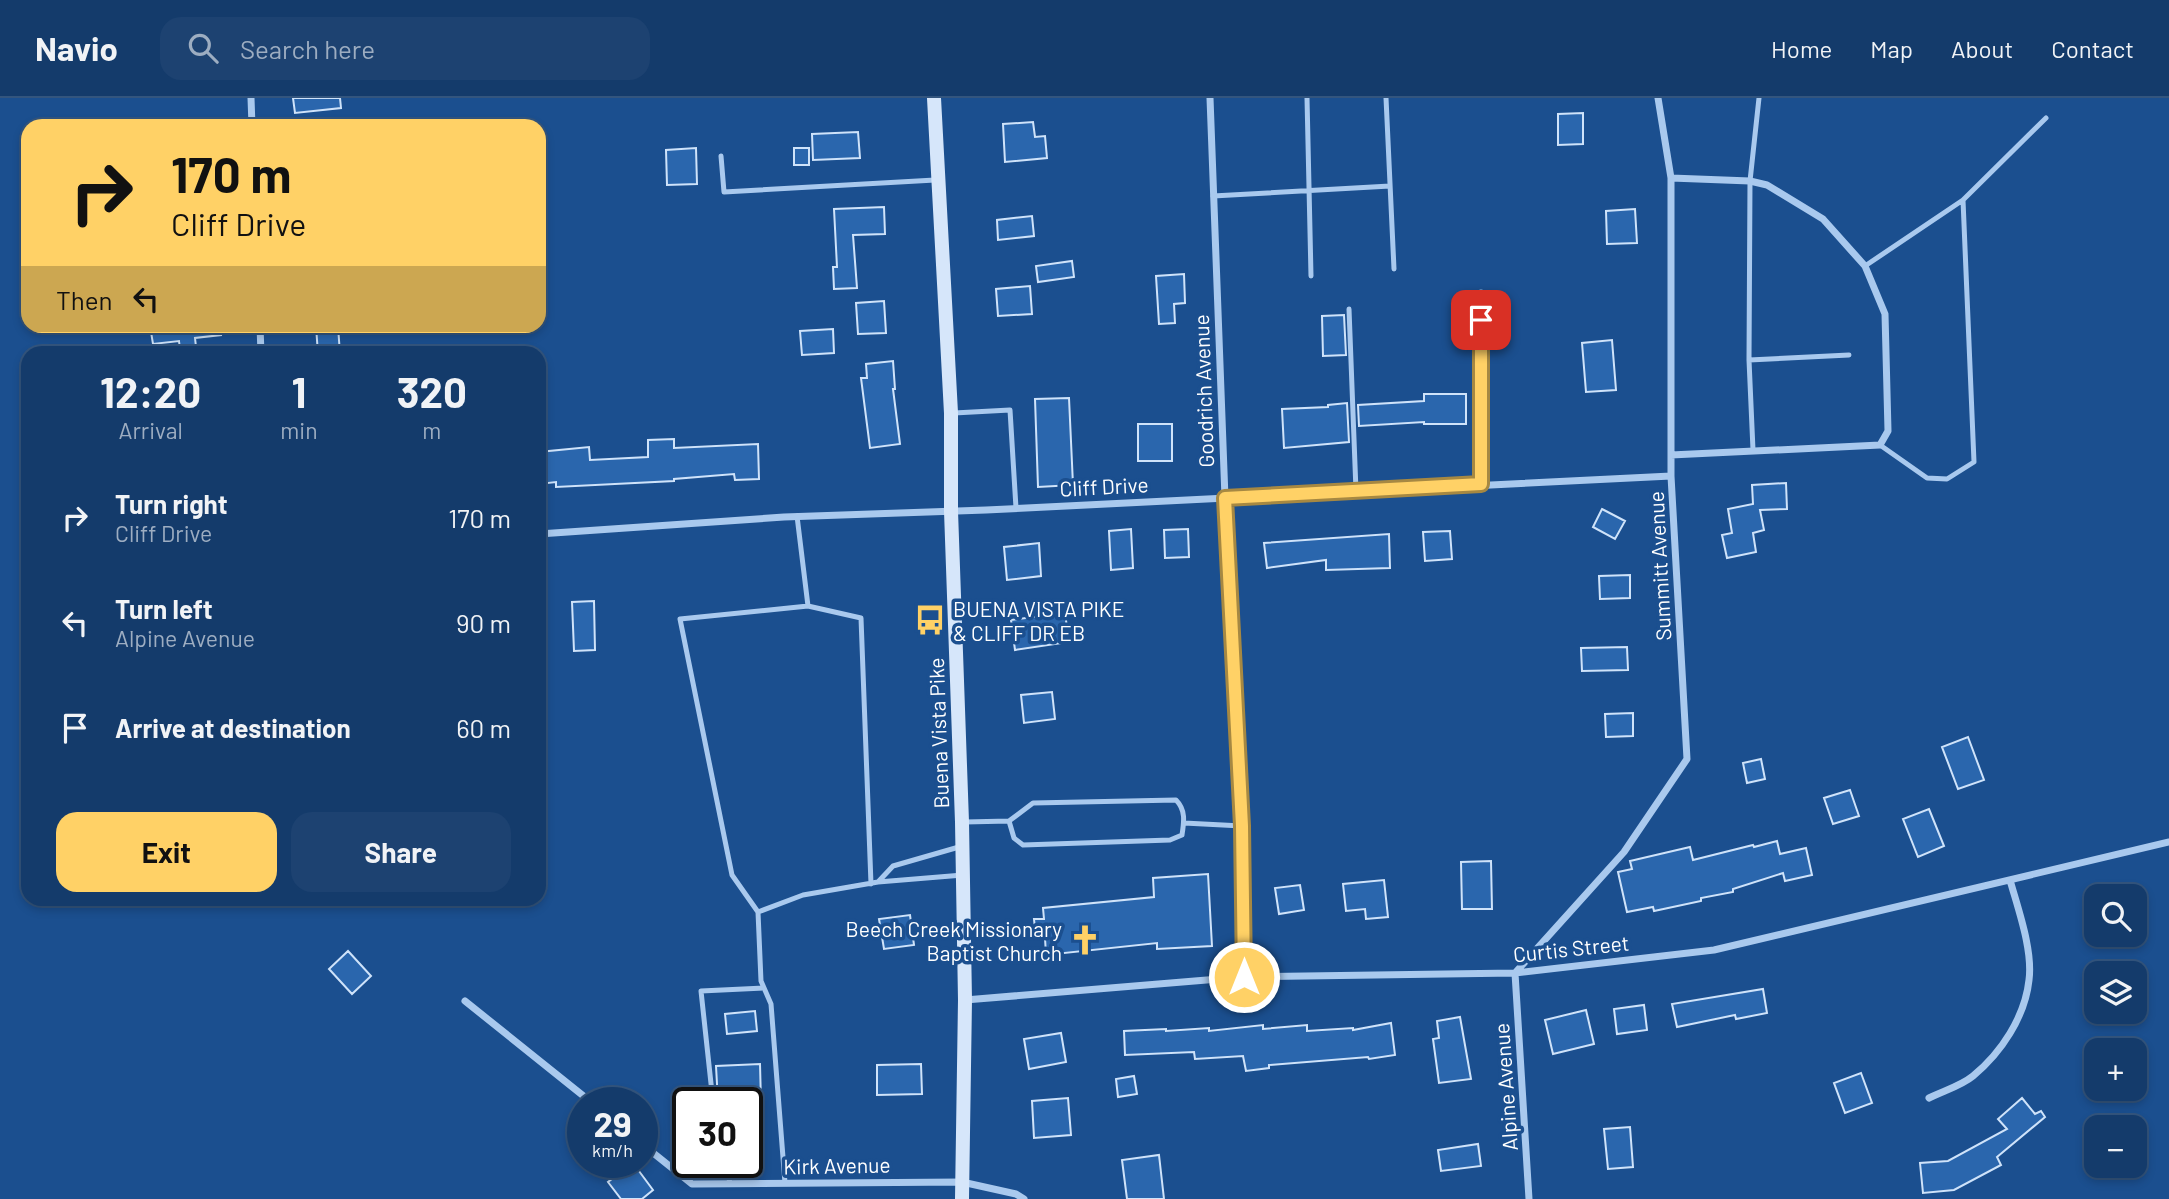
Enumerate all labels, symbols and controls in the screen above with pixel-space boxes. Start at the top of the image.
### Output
search box [160,17,650,80]
text: Navio [35,28,118,68]
icon: search [184,29,222,67]
text: Search here [240,33,375,64]
text: Home [1771,34,1832,63]
text: Map [1870,34,1913,63]
text: About [1951,34,2013,63]
text: Contact [2051,34,2134,63]
text: 170 m [171,144,291,203]
icon: right [56,147,147,238]
text: Cliff Drive [171,204,306,242]
icon: left [127,280,165,318]
text: Then [56,284,113,315]
pin [1451,290,1511,350]
icon: arrive [1462,301,1500,339]
street label: Goodrich Avenue [1188,314,1218,468]
text: 12:20 [100,366,201,416]
text: 1 [292,366,306,416]
text: 320 [397,366,467,416]
text: Arrival [119,416,183,444]
text: min [280,416,318,444]
text: m [422,416,441,444]
street label: Cliff Drive [1059,471,1149,501]
text: Turn right [115,488,228,519]
street label: Summitt Avenue [1643,491,1675,641]
icon: right [56,499,94,537]
text: 170 m [448,502,511,533]
text: Cliff Drive [115,519,212,547]
text: Turn left [115,593,213,624]
place label: BUENA VISTA PIKE & CLIFF DR EB [953,596,1124,645]
bus stop icon: BUENA VISTA PIKE & CLIFF DR EB [913,603,947,637]
icon: left [56,604,94,642]
text: 90 m [456,607,511,638]
text: Alpine Avenue [115,624,255,652]
street label: Buena Vista Pike [923,657,953,809]
icon: arrive [56,709,94,747]
text: Arrive at destination [115,712,351,743]
text: 60 m [456,712,511,743]
button: Exit [56,812,277,892]
button: Share [291,812,511,892]
map controls [2084,884,2147,1178]
button: search [2084,884,2147,947]
place label: Beech Creek Missionary Baptist Church [846,916,1062,965]
church icon: Beech Creek Missionary Baptist Church [1068,923,1102,957]
street label: Curtis Street [1512,929,1630,967]
position arrow [1207,940,1281,1014]
button: layers [2084,961,2147,1024]
street label: Alpine Avenue [1488,1022,1522,1152]
button: + [2084,1038,2147,1101]
speed limit sign: 30 [672,1087,763,1178]
text: 29 [593,1102,632,1144]
button: − [2084,1115,2147,1178]
text: km/h [592,1139,633,1161]
street label: Kirk Avenue [783,1152,891,1178]

